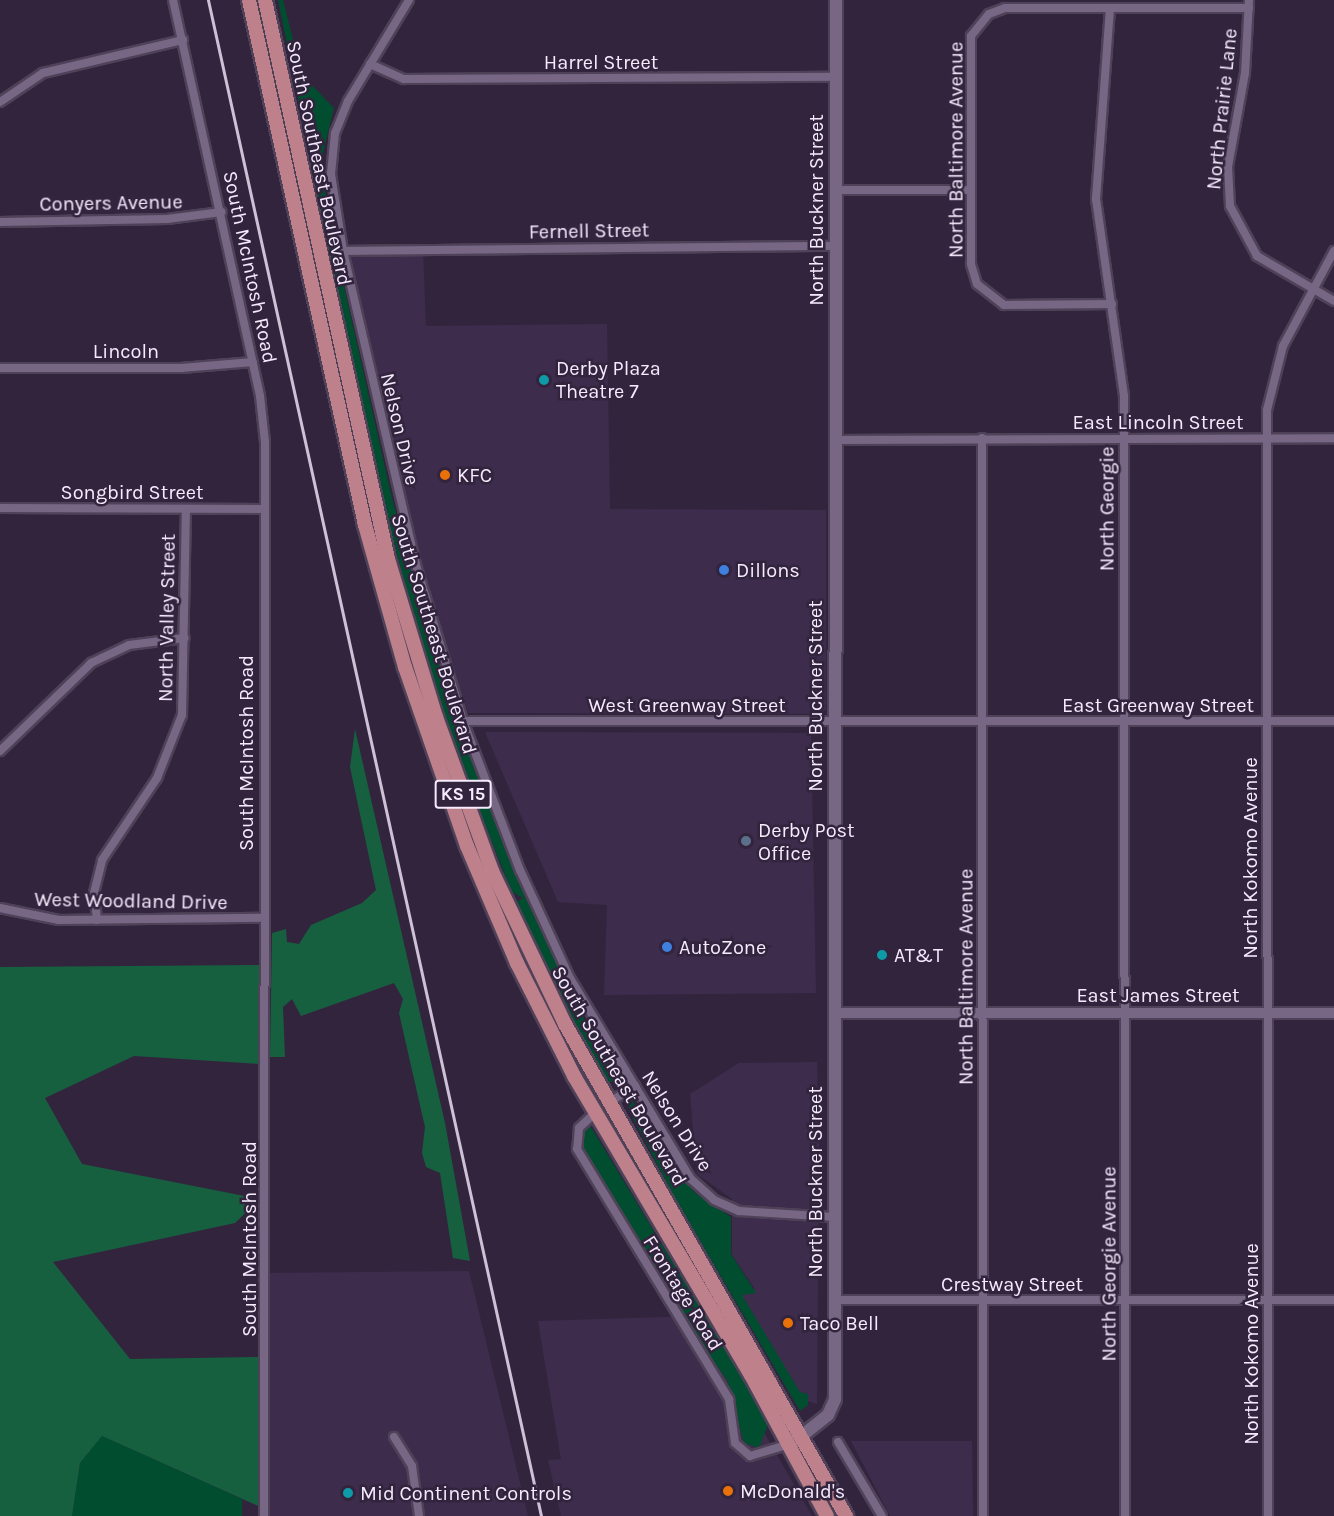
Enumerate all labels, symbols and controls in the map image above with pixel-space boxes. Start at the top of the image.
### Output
street label: North Prairie Lane [1202,27,1242,191]
street label: South Southeast Boulevard [281,38,357,288]
street label: North Baltimore Avenue [944,42,968,258]
street label: Harrel Street [544,50,658,74]
street label: North Buckner Street [804,114,828,306]
street label: South McIntosh Road [218,169,282,365]
street label: Conyers Avenue [39,190,183,216]
street label: Fernell Street [528,218,650,244]
street label: Lincoln [93,339,159,363]
place label: Derby Plaza Theatre 7 [556,356,661,403]
street label: Nelson Drive [375,371,425,487]
marker: Derby Plaza Theatre 7 [537,373,551,387]
street label: East Lincoln Street [1073,410,1243,434]
street label: North Georgie [1095,447,1119,571]
place label: KFC [457,463,492,487]
marker: KFC [438,468,452,482]
street label: Songbird Street [61,480,203,504]
street label: South Southeast Boulevard [386,511,482,757]
street label: North Valley Street [154,534,180,702]
place label: Dillons [736,558,800,582]
marker: Dillons [717,563,731,577]
street label: North Buckner Street [803,600,827,792]
street label: South McIntosh Road [234,655,258,851]
street label: West Greenway Street [588,693,786,717]
street label: East Greenway Street [1062,693,1254,717]
street label: North Kokomo Avenue [1238,757,1262,959]
road number: KS 15 [434,779,492,809]
place label: Derby Post Office [758,818,855,865]
marker: Derby Post Office [739,834,753,848]
street label: North Baltimore Avenue [954,869,978,1085]
street label: West Woodland Drive [34,887,228,915]
place label: AutoZone [679,935,766,959]
marker: AutoZone [660,940,674,954]
place label: AT&T [894,943,943,967]
marker: AT&T [875,948,889,962]
street label: South Southeast Boulevard [546,962,692,1190]
street label: East James Street [1076,983,1240,1007]
street label: Nelson Drive [636,1066,718,1176]
street label: North Buckner Street [803,1086,827,1278]
street label: South McIntosh Road [237,1141,261,1337]
street label: North Georgie Avenue [1097,1166,1121,1362]
street label: Frontage Road [638,1231,728,1355]
street label: North Kokomo Avenue [1239,1243,1263,1445]
street label: Crestway Street [941,1272,1083,1296]
place label: Taco Bell [800,1311,879,1335]
marker: Taco Bell [781,1316,795,1330]
place label: McDonald's [740,1479,845,1503]
place label: Mid Continent Controls [360,1481,572,1505]
marker: McDonald's [721,1484,735,1498]
marker: Mid Continent Controls [341,1486,355,1500]

